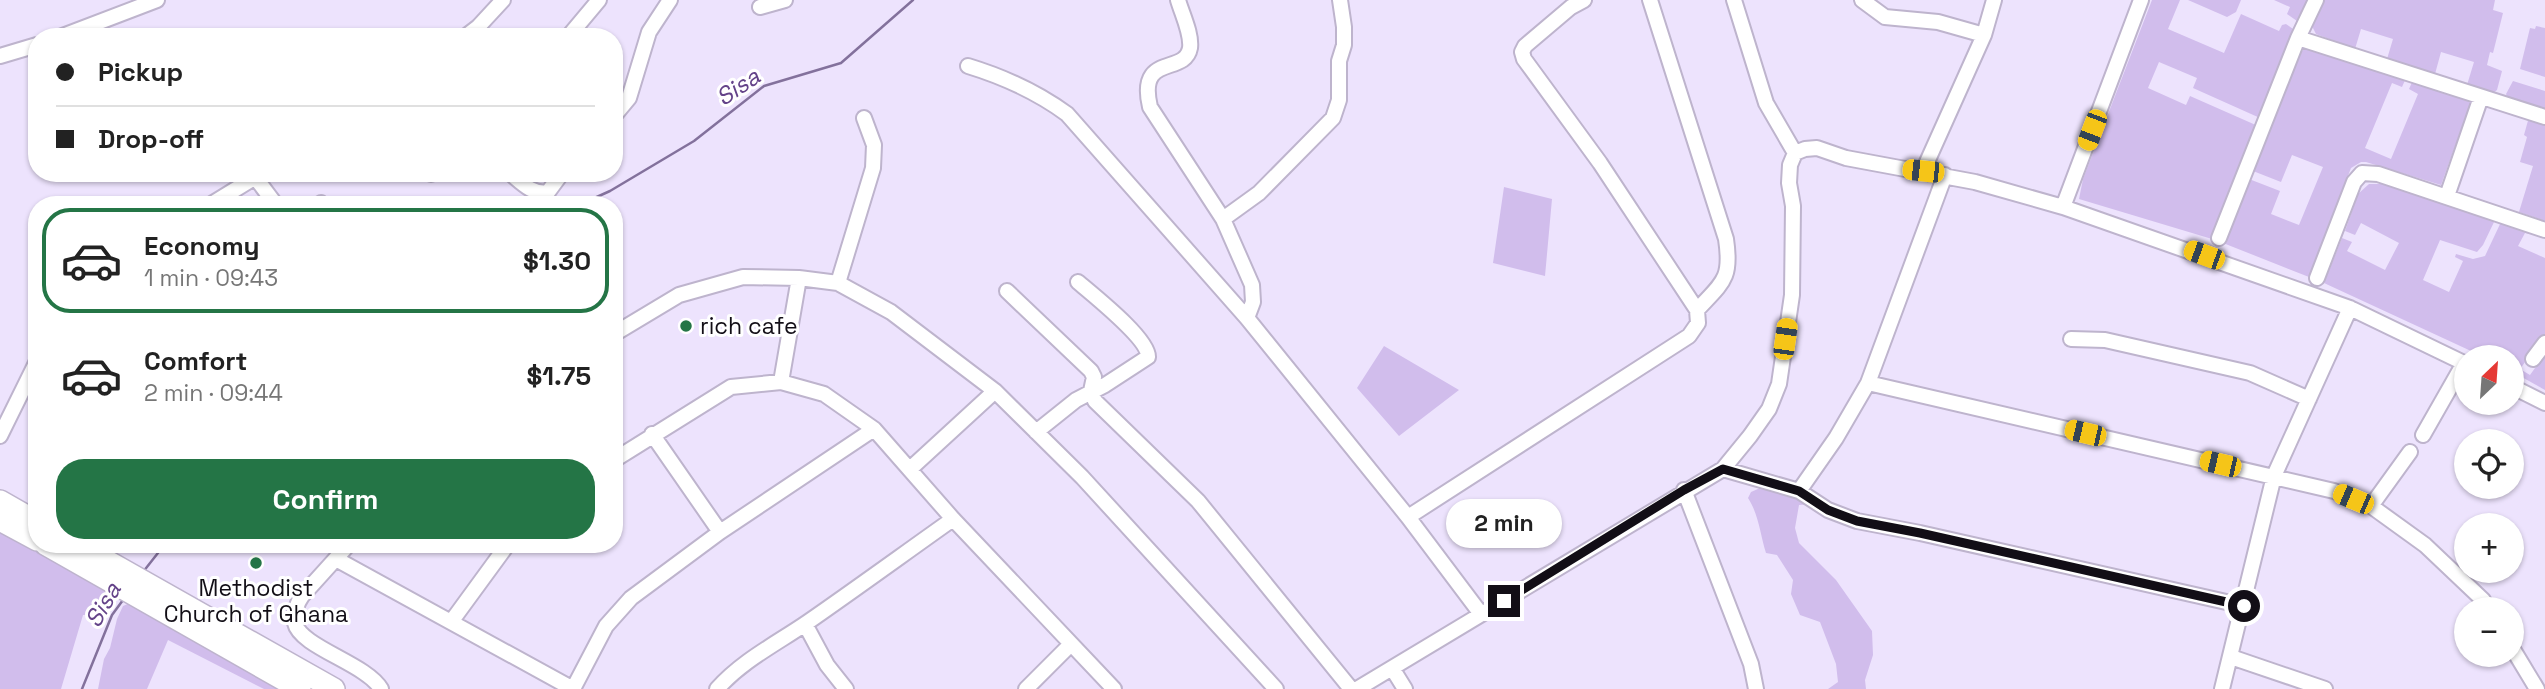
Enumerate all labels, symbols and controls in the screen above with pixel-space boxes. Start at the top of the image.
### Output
text: Pickup [98,55,183,89]
water label: Sisa [710,61,766,113]
car [2075,107,2110,153]
text: Drop-off [98,122,204,156]
car [1902,158,1945,184]
icon: car [60,229,123,292]
text: Economy [144,229,260,263]
car [2181,238,2228,272]
text: $1.30 [523,244,591,278]
text: 1 min · 09:43 [144,263,278,293]
place label: rich cafe [700,311,798,341]
car [1772,317,1799,361]
marker: rich cafe [678,318,694,334]
icon: car [60,344,123,407]
text: Comfort [144,344,247,378]
north arrow [2454,345,2524,415]
map controls [2454,345,2524,667]
text: $1.75 [527,359,591,393]
text: 2 min · 09:44 [144,378,283,408]
car [2063,418,2108,448]
button: locate [2454,429,2524,499]
car [2198,449,2243,479]
button: Confirm [56,459,595,539]
car [2330,481,2377,517]
callout: 2 min [1446,500,1562,548]
text: 2 min [1474,508,1534,538]
button: + [2454,513,2524,583]
marker: Methodist Church of Ghana [248,555,264,571]
place label: Methodist Church of Ghana [164,573,348,629]
water label: Sisa [77,577,128,633]
route end [1488,585,1520,617]
route start [2228,590,2260,622]
button: − [2454,597,2524,667]

